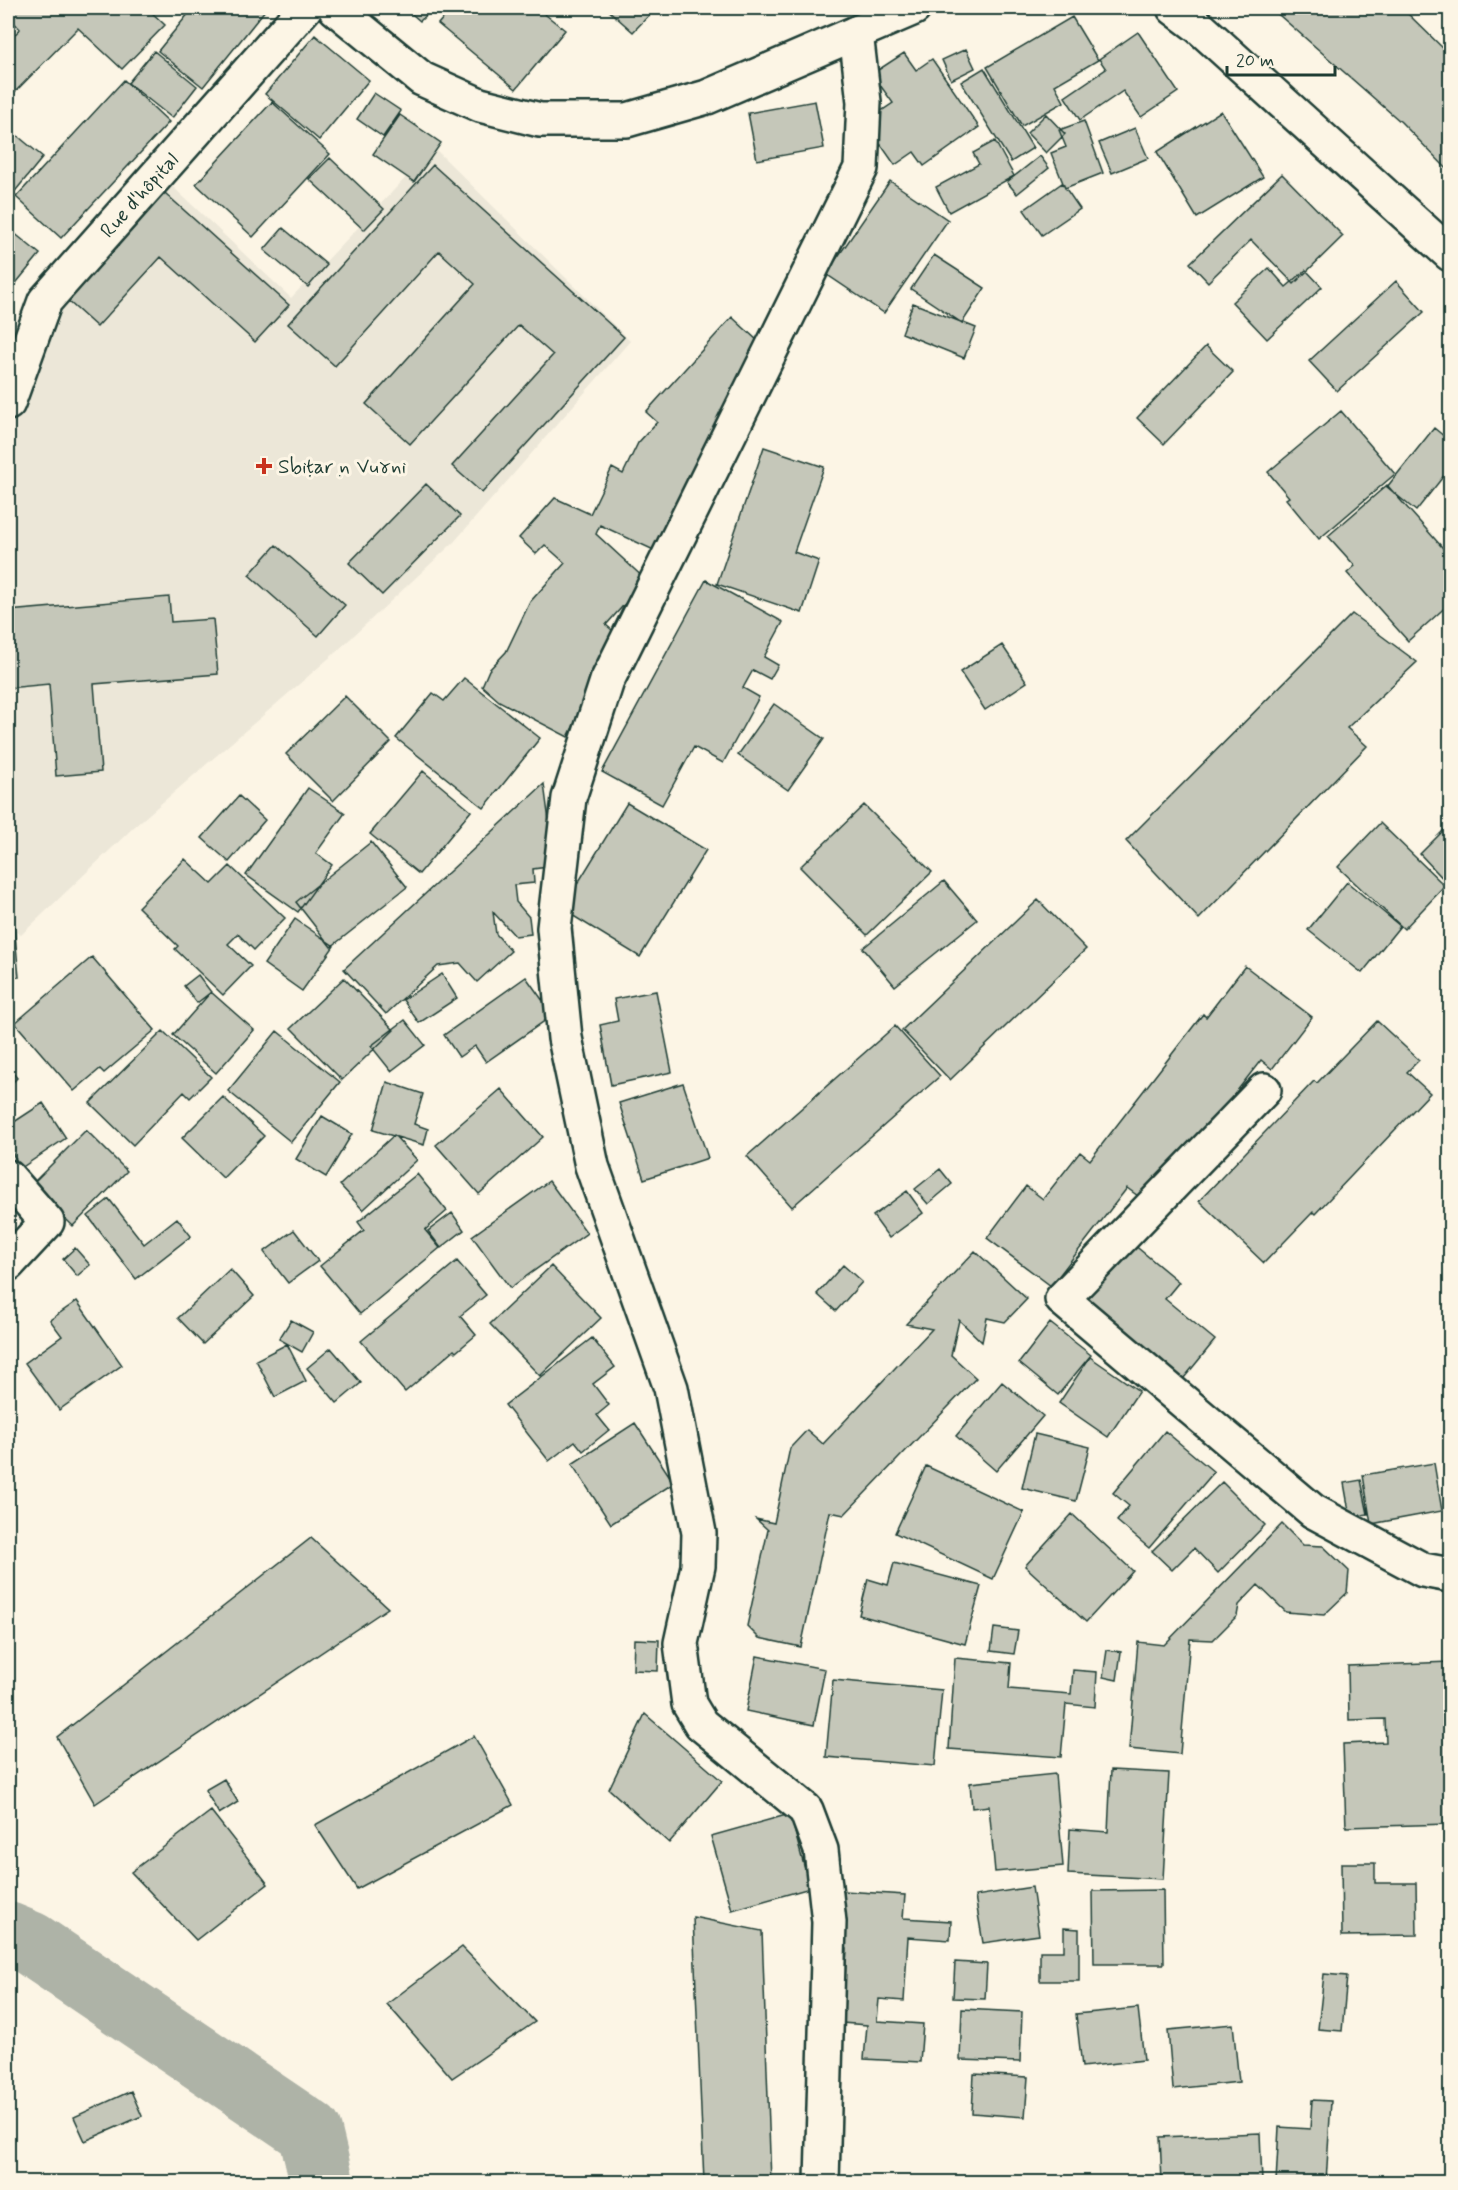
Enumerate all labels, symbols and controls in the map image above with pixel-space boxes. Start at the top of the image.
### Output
scale bar [1227,39,1335,77]
text: 20 m [1236,49,1274,73]
street label: Rue d'hôpital [94,147,185,244]
place label: Sbiṭaṛ n Vuɣni [278,453,406,481]
marker: Sbiṭaṛ n Vuɣni [255,457,273,475]

